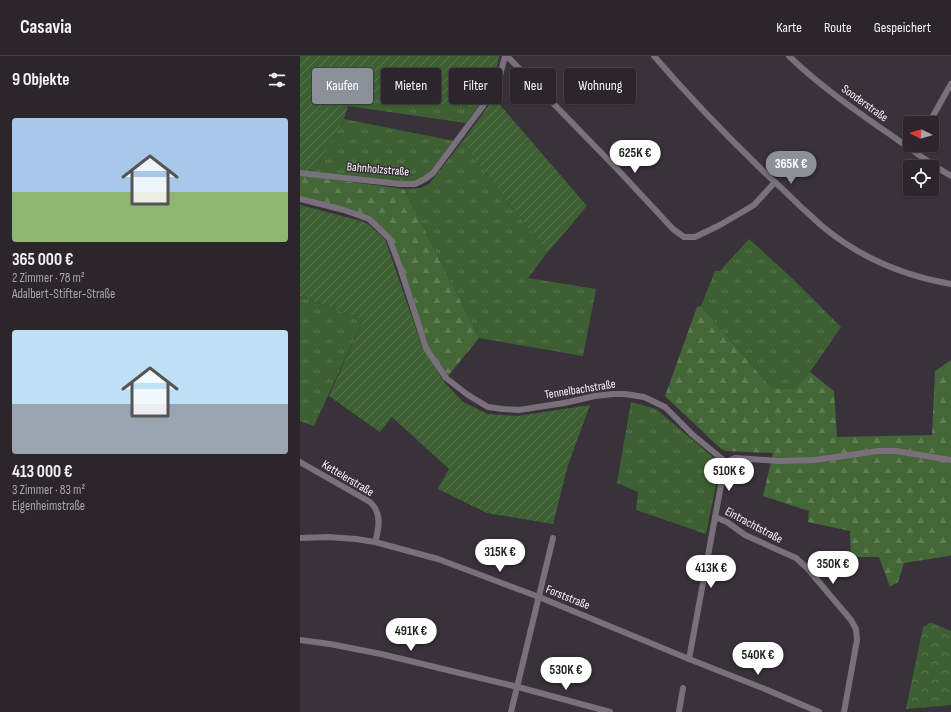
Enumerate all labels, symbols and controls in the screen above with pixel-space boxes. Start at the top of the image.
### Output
text: Casavia [20,16,72,39]
text: Karte [776,19,802,36]
text: Route [824,19,852,36]
text: Gespeichert [874,19,931,36]
chip: Kaufen [312,68,373,104]
chip: Mieten [381,68,441,104]
chip: Filter [449,68,502,104]
chip: Neu [510,68,556,104]
chip: Wohnung [564,68,636,104]
icon: filters [266,69,288,91]
text: 9 Objekte [12,70,70,90]
street label: Sooderstraße [838,81,891,125]
north arrow [903,116,939,152]
map controls [903,116,939,196]
pin: 625K € [602,140,668,174]
icon: home [114,144,186,216]
text: 625K € [619,145,651,161]
pin: 365K € [758,151,824,185]
text: 365K € [775,156,807,172]
street label: Bahnholzstraße [346,159,410,180]
button: locate [903,160,939,196]
text: 365 000 € [12,250,73,270]
text: 2 Zimmer · 78 m² [12,270,85,286]
text: Adalbert-Stifter-Straße [12,286,115,302]
icon: home [114,356,186,428]
street label: Tennelbachstraße [544,376,617,402]
street label: Kettelerstraße [319,457,377,500]
pin: 510K € [696,458,762,492]
text: 413 000 € [12,462,72,482]
text: 510K € [713,463,745,479]
text: 3 Zimmer · 83 m² [12,482,85,498]
text: Eigenheimstraße [12,498,85,514]
street label: Eintrachtstraße [722,504,785,547]
pin: 315K € [467,539,533,573]
text: 315K € [484,544,516,560]
pin: 350K € [800,551,866,585]
pin: 413K € [678,555,744,589]
text: 350K € [817,556,849,572]
text: 413K € [695,560,727,576]
street label: Forststraße [544,582,592,613]
pin: 491K € [378,618,444,652]
text: 491K € [395,623,427,639]
pin: 540K € [725,642,791,676]
text: 540K € [741,647,775,663]
pin: 530K € [533,657,599,691]
text: 530K € [550,662,582,678]

